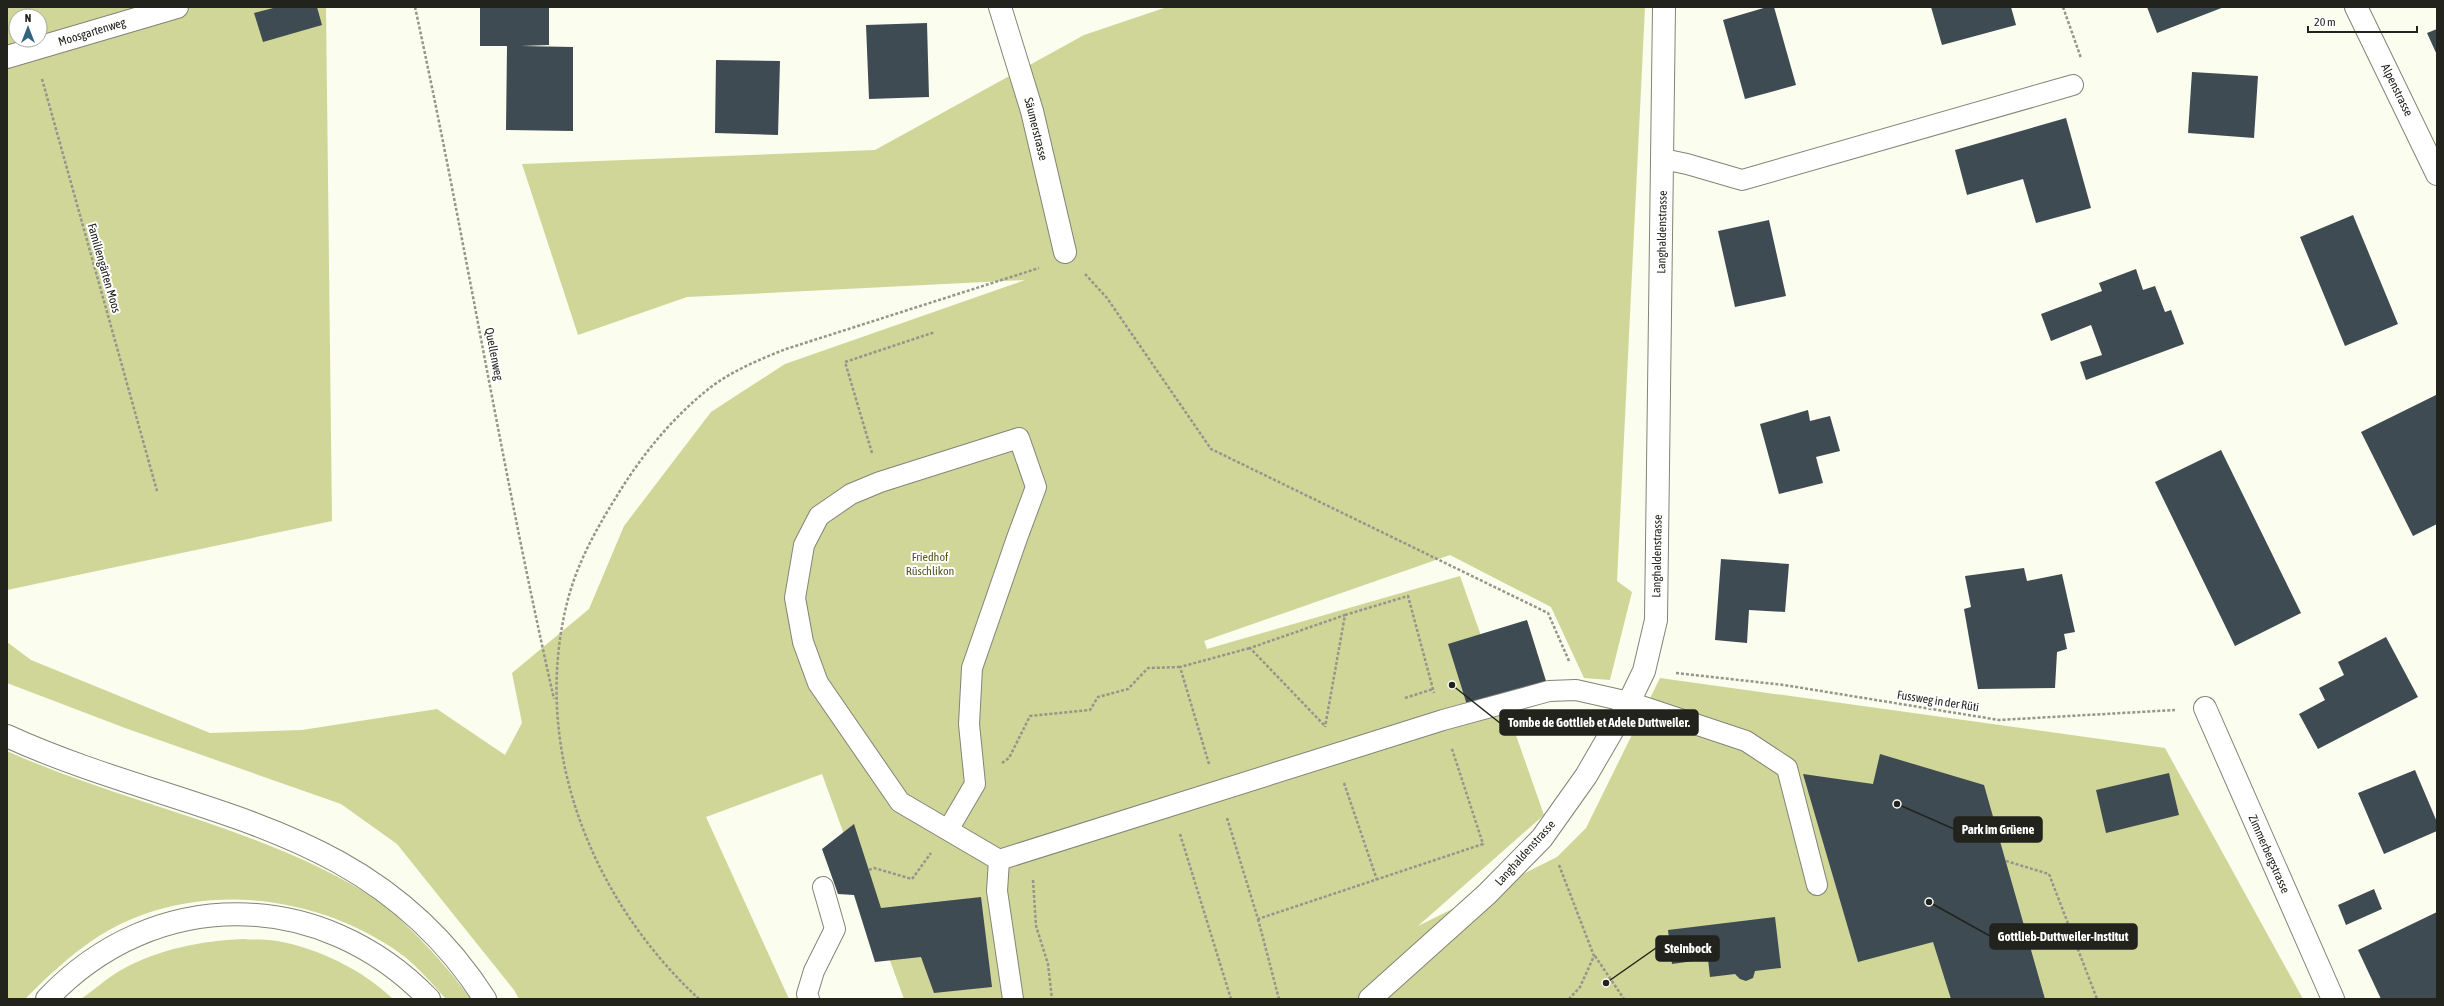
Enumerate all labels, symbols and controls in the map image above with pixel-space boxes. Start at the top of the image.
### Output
north arrow [8,8,48,48]
scale bar [2308,8,2417,34]
text: N [25,12,31,24]
street label: Moosgartenweg [57,15,128,49]
text: 20 m [2314,15,2336,29]
street label: Alpenstrasse [2378,62,2416,118]
street label: Säumerstrasse [1021,96,1051,162]
street label: Langhaldenstrasse [1654,190,1670,274]
street label: Familiengärten Moos [85,222,123,314]
street label: Quellenweg [482,326,506,382]
street label: Langhaldenstrasse [1649,514,1665,598]
park label: Friedhof Rüschlikon [906,550,954,578]
street label: Fussweg in der Rüti [1896,688,1980,714]
callout: Tombe de Gottlieb et Adele Duttweiler. [1500,710,1698,735]
text: Tombe de Gottlieb et Adele Duttweiler. [1508,715,1691,730]
street label: Zimmerbergstrasse [2245,813,2293,895]
street label: Langhaldenstrasse [1492,817,1558,889]
callout: Park im Grüene [1954,817,2042,842]
text: Park im Grüene [1962,822,2034,837]
callout: Gottlieb-Duttweiler-Institut [1990,924,2137,949]
text: Gottlieb-Duttweiler-Institut [1998,929,2129,944]
callout: Steinbock [1656,936,1719,961]
text: Steinbock [1664,941,1712,956]

